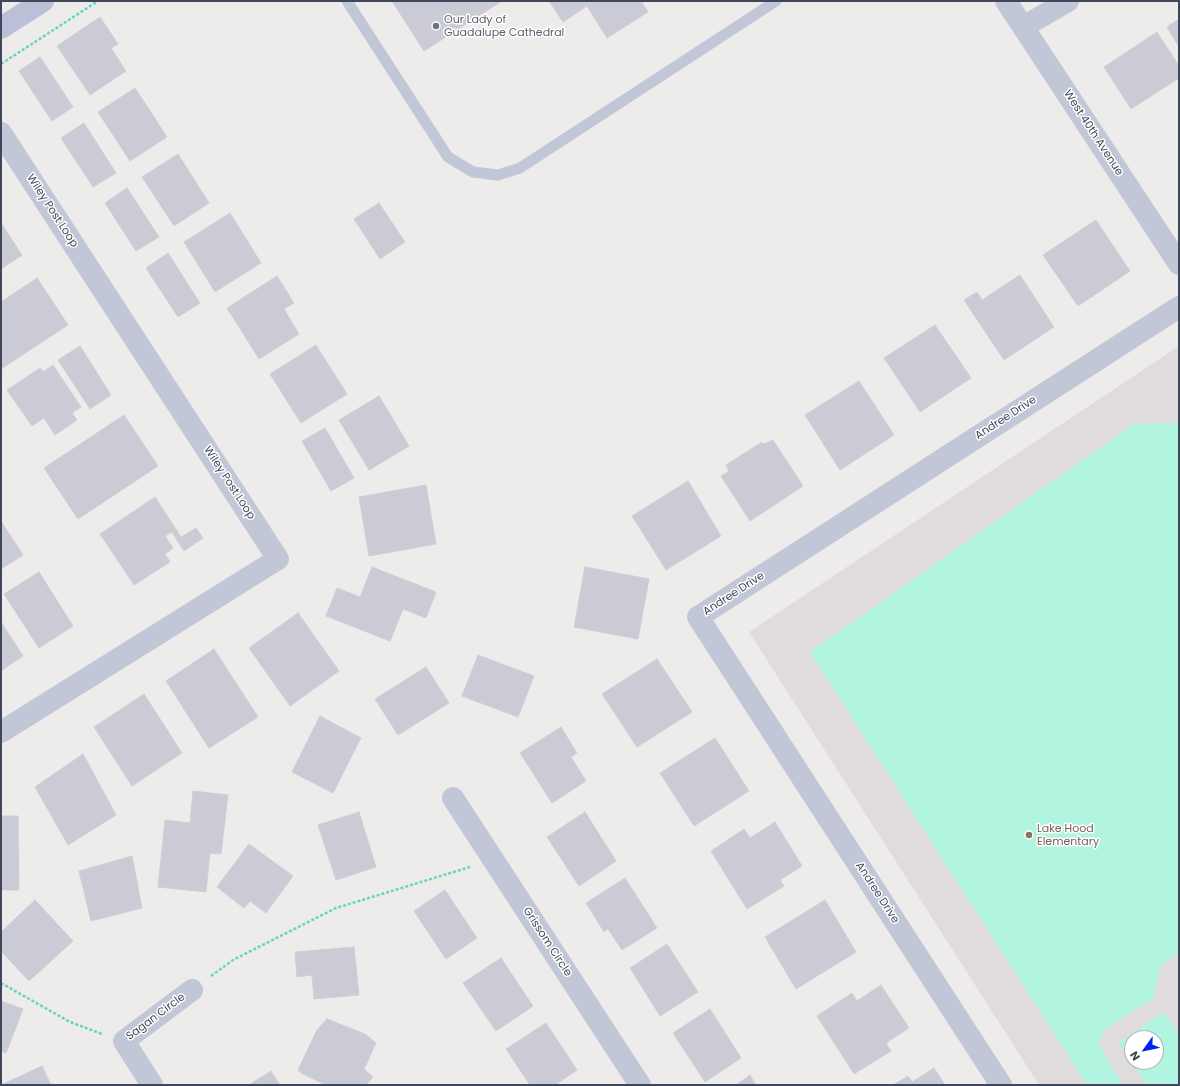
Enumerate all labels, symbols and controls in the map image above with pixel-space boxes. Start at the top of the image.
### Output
place label: Our Lady of Guadalupe Cathedral [444,13,564,39]
marker: Our Lady of Guadalupe Cathedral [431,21,441,31]
street label: West 40th Avenue [1060,88,1126,178]
street label: Wiley Post Loop [23,172,81,250]
street label: Andree Drive [973,393,1039,443]
street label: Wiley Post Loop [200,444,258,522]
street label: Andree Drive [701,569,767,619]
place label: Lake Hood Elementary [1037,822,1099,848]
marker: Lake Hood Elementary [1024,830,1034,840]
street label: Andree Drive [852,860,902,926]
street label: Grissom Circle [520,905,574,979]
street label: Sagan Circle [124,991,188,1043]
north arrow [1124,1030,1164,1070]
text: N [1126,1048,1144,1064]

